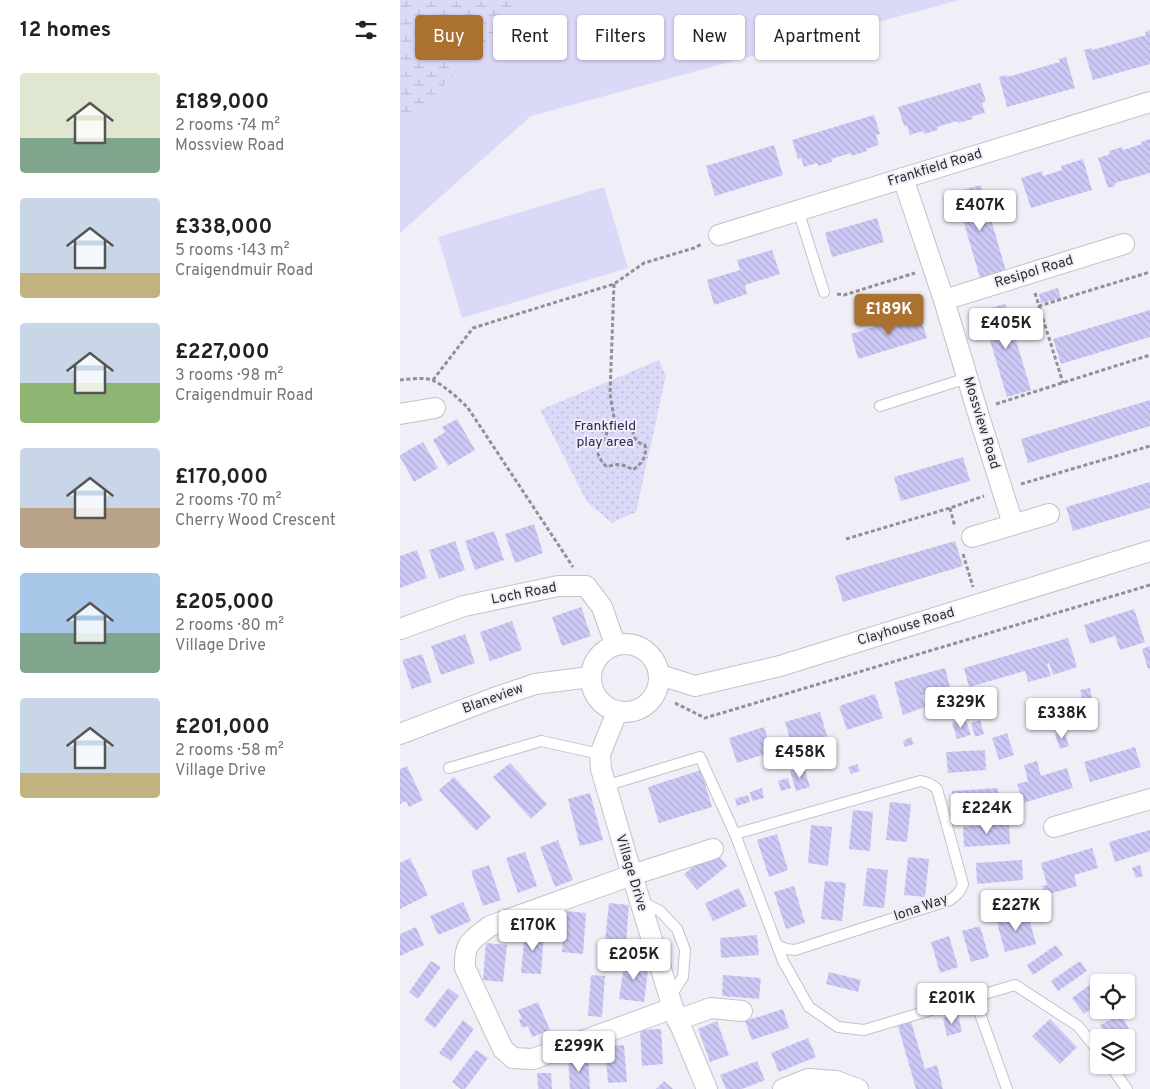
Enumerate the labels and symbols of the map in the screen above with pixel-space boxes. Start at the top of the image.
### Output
street label: Frankfield Road [886,146,984,190]
pin: £407K [945,190,1015,232]
street label: Resipol Road [992,252,1076,292]
pin: £189K [854,294,924,336]
pin: £405K [971,308,1041,350]
street label: Mossview Road [959,375,1003,471]
park label: Frankfield play area [574,418,636,451]
street label: Loch Road [490,579,558,609]
street label: Clayhouse Road [855,604,957,650]
street label: Blaneview [460,680,526,718]
pin: £329K [926,686,996,729]
pin: £338K [1027,698,1097,740]
pin: £458K [765,736,835,779]
pin: £224K [952,792,1022,835]
street label: Village Drive [611,833,651,913]
pin: £227K [981,890,1051,932]
street label: Iona Way [892,891,950,925]
pin: £170K [498,910,568,952]
pin: £205K [599,938,669,981]
pin: £201K [917,982,987,1025]
pin: £299K [544,1030,614,1073]

